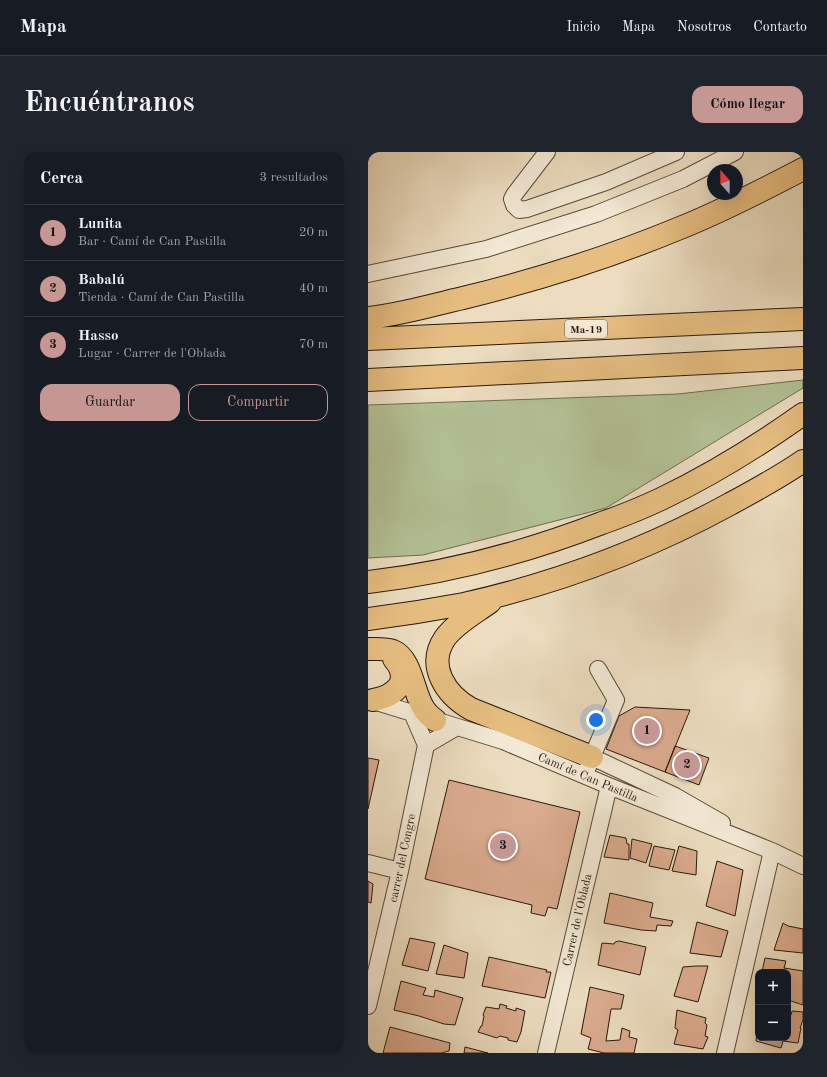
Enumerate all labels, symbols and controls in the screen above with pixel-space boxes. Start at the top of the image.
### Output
text: Mapa [20,18,67,37]
text: Inicio [566,20,600,34]
text: Mapa [622,20,655,34]
text: Nosotros [677,20,731,34]
text: Contacto [753,20,807,34]
button: Cómo llegar [692,86,803,123]
text: Encuéntranos [24,90,194,118]
north arrow [707,164,743,200]
text: Cerca [40,170,83,187]
text: 3 resultados [260,171,328,184]
text: Lunita [78,217,122,232]
text: 1 [49,226,57,239]
text: 20 m [299,226,328,239]
text: Bar · Camí de Can Pastilla [78,235,226,248]
text: Babalú [78,273,125,288]
text: 2 [49,282,57,295]
text: 40 m [299,282,328,295]
text: Tienda · Camí de Can Pastilla [78,291,245,304]
road number: Ma-19 [565,320,607,338]
text: Hasso [78,329,118,344]
text: 3 [49,338,57,351]
text: 70 m [299,338,328,351]
text: Lugar · Carrer de l'Oblada [78,347,226,360]
button: Guardar [40,384,180,421]
button: Compartir [188,384,328,421]
your location [586,710,606,730]
pin: 1 [634,716,660,746]
pin: 2 [674,750,700,780]
street label: Camí de Can Pastilla [536,751,640,805]
street label: carrer del Congre [388,812,418,904]
pin: 3 [490,831,516,861]
street label: Carrer de l'Oblada [561,873,594,968]
map controls [755,969,791,1041]
button: + [755,969,791,1005]
button: − [755,1005,791,1041]

